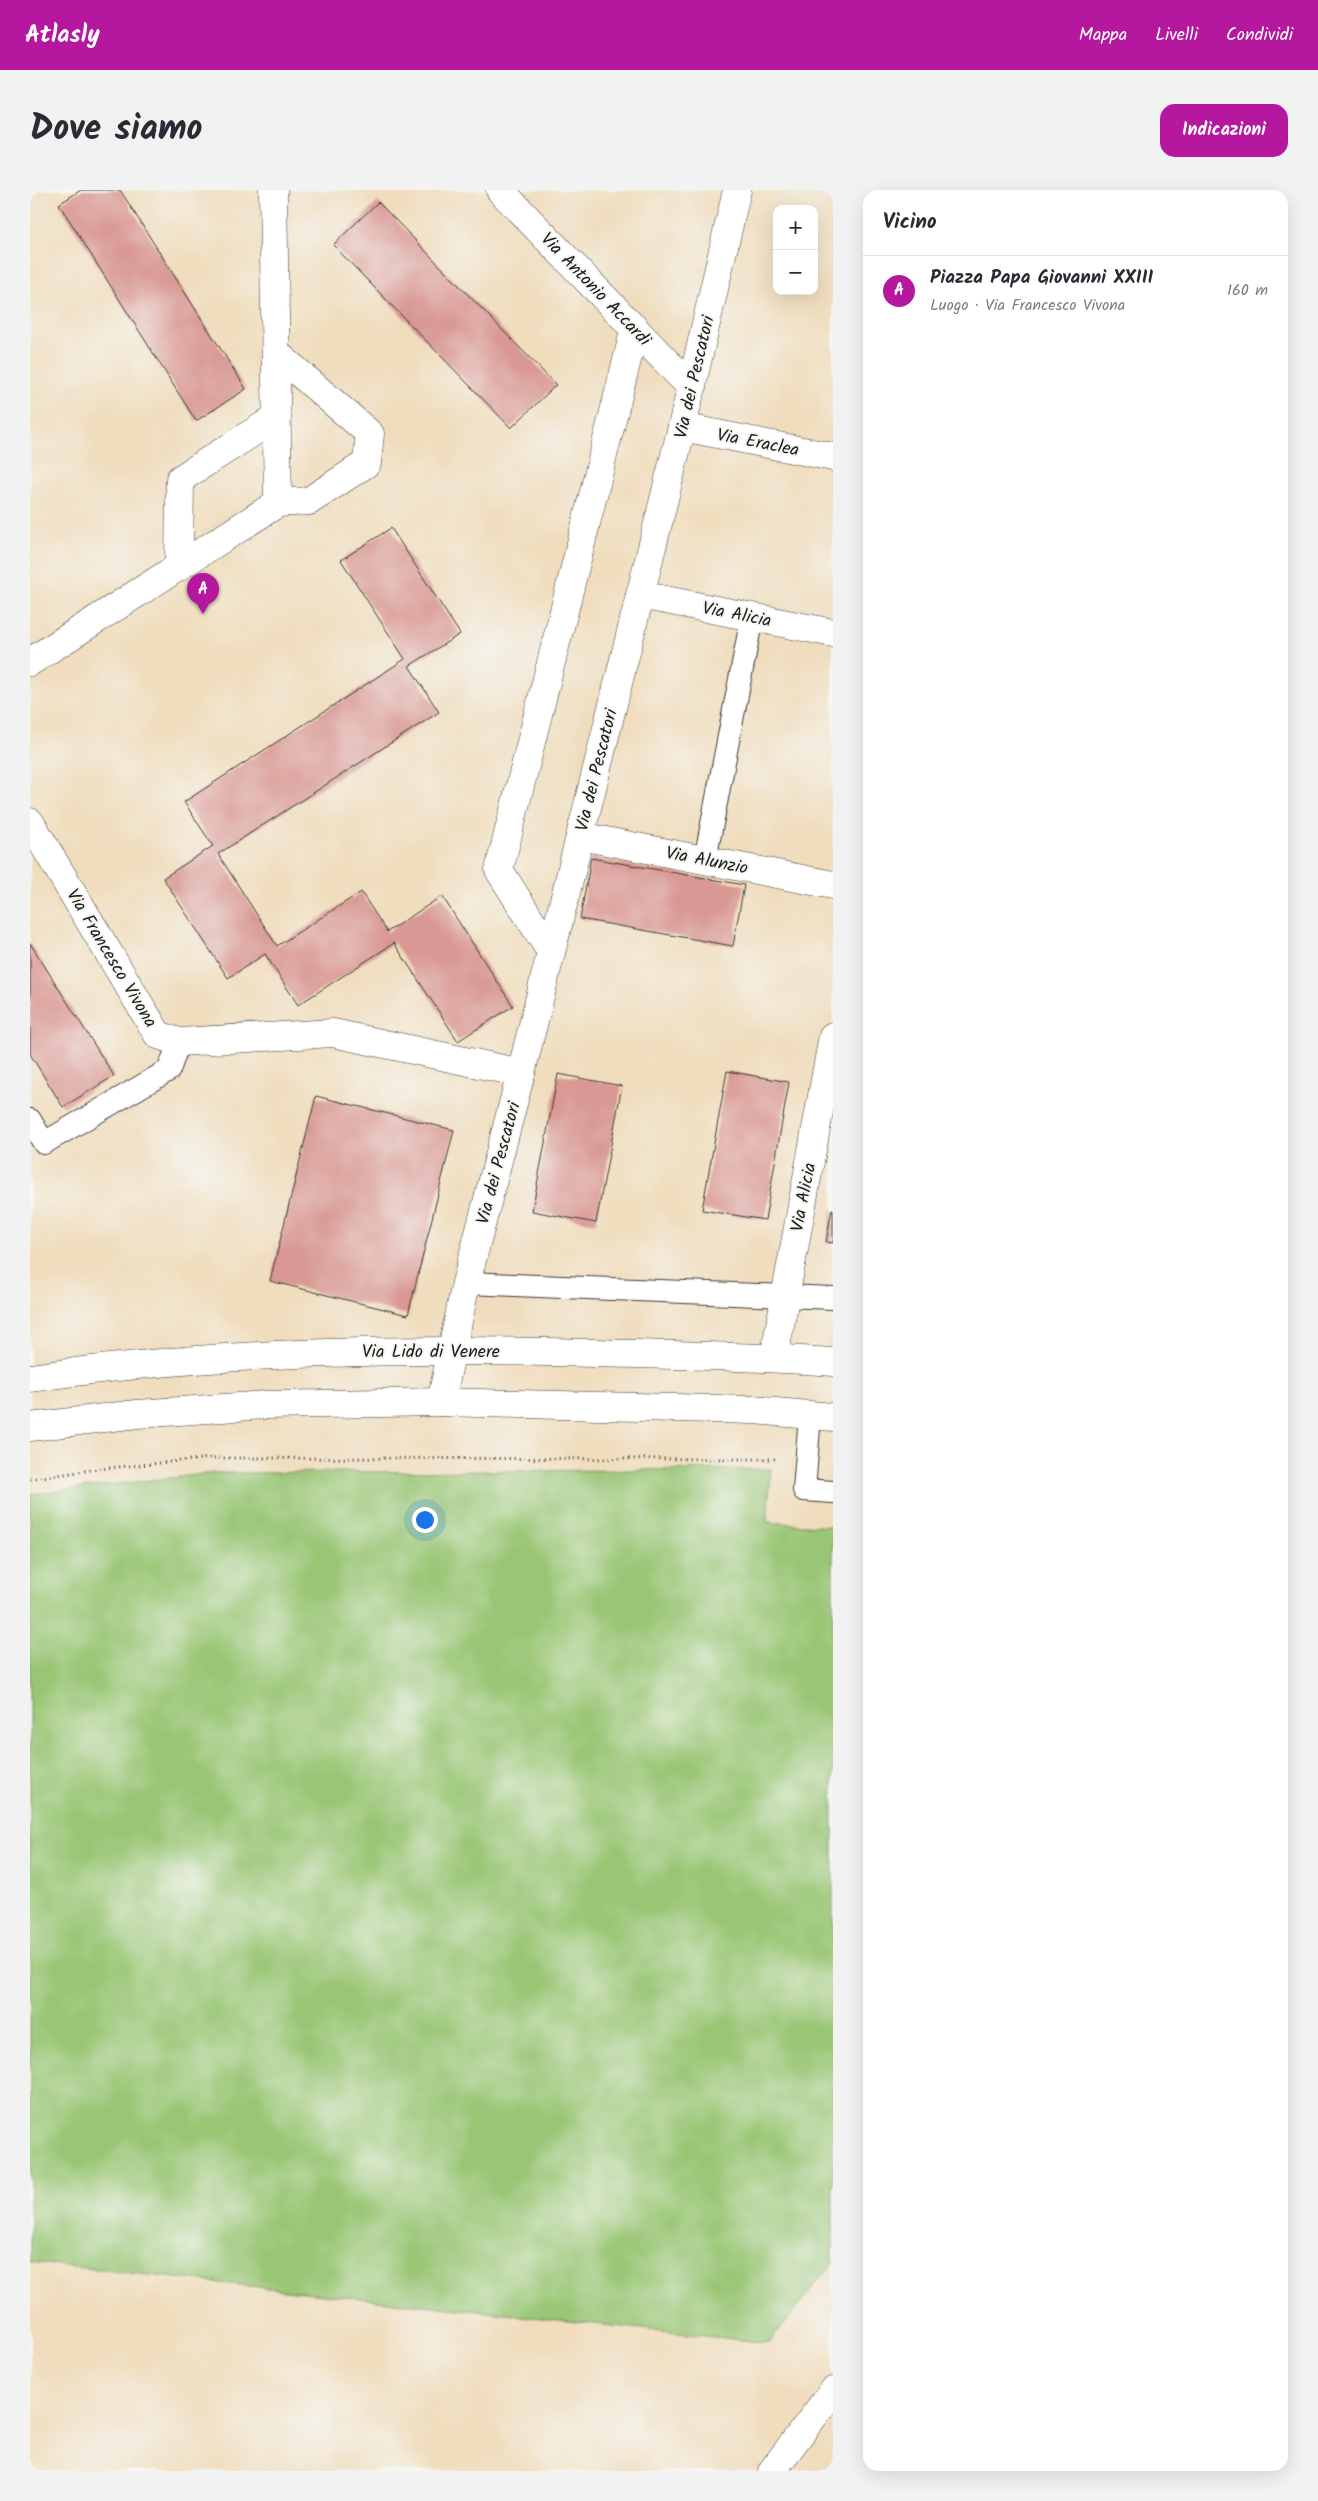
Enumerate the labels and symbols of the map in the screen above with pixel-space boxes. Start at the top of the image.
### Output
street label: Via Antonio Accardi [533,226,658,354]
street label: Via dei Pescatori [667,312,724,442]
street label: Via Eraclea [714,421,801,466]
pin: A [187,573,219,614]
street label: Via Alicia [700,595,774,636]
street label: Via dei Pescatori [568,705,627,835]
street label: Via Alunzio [663,839,750,884]
street label: Via Francesco Vivona [58,884,164,1034]
street label: Via dei Pescatori [469,1098,530,1228]
street label: Via Alicia [784,1160,825,1234]
street label: Via Lido di Venere [362,1338,500,1367]
your location [412,1507,438,1533]

